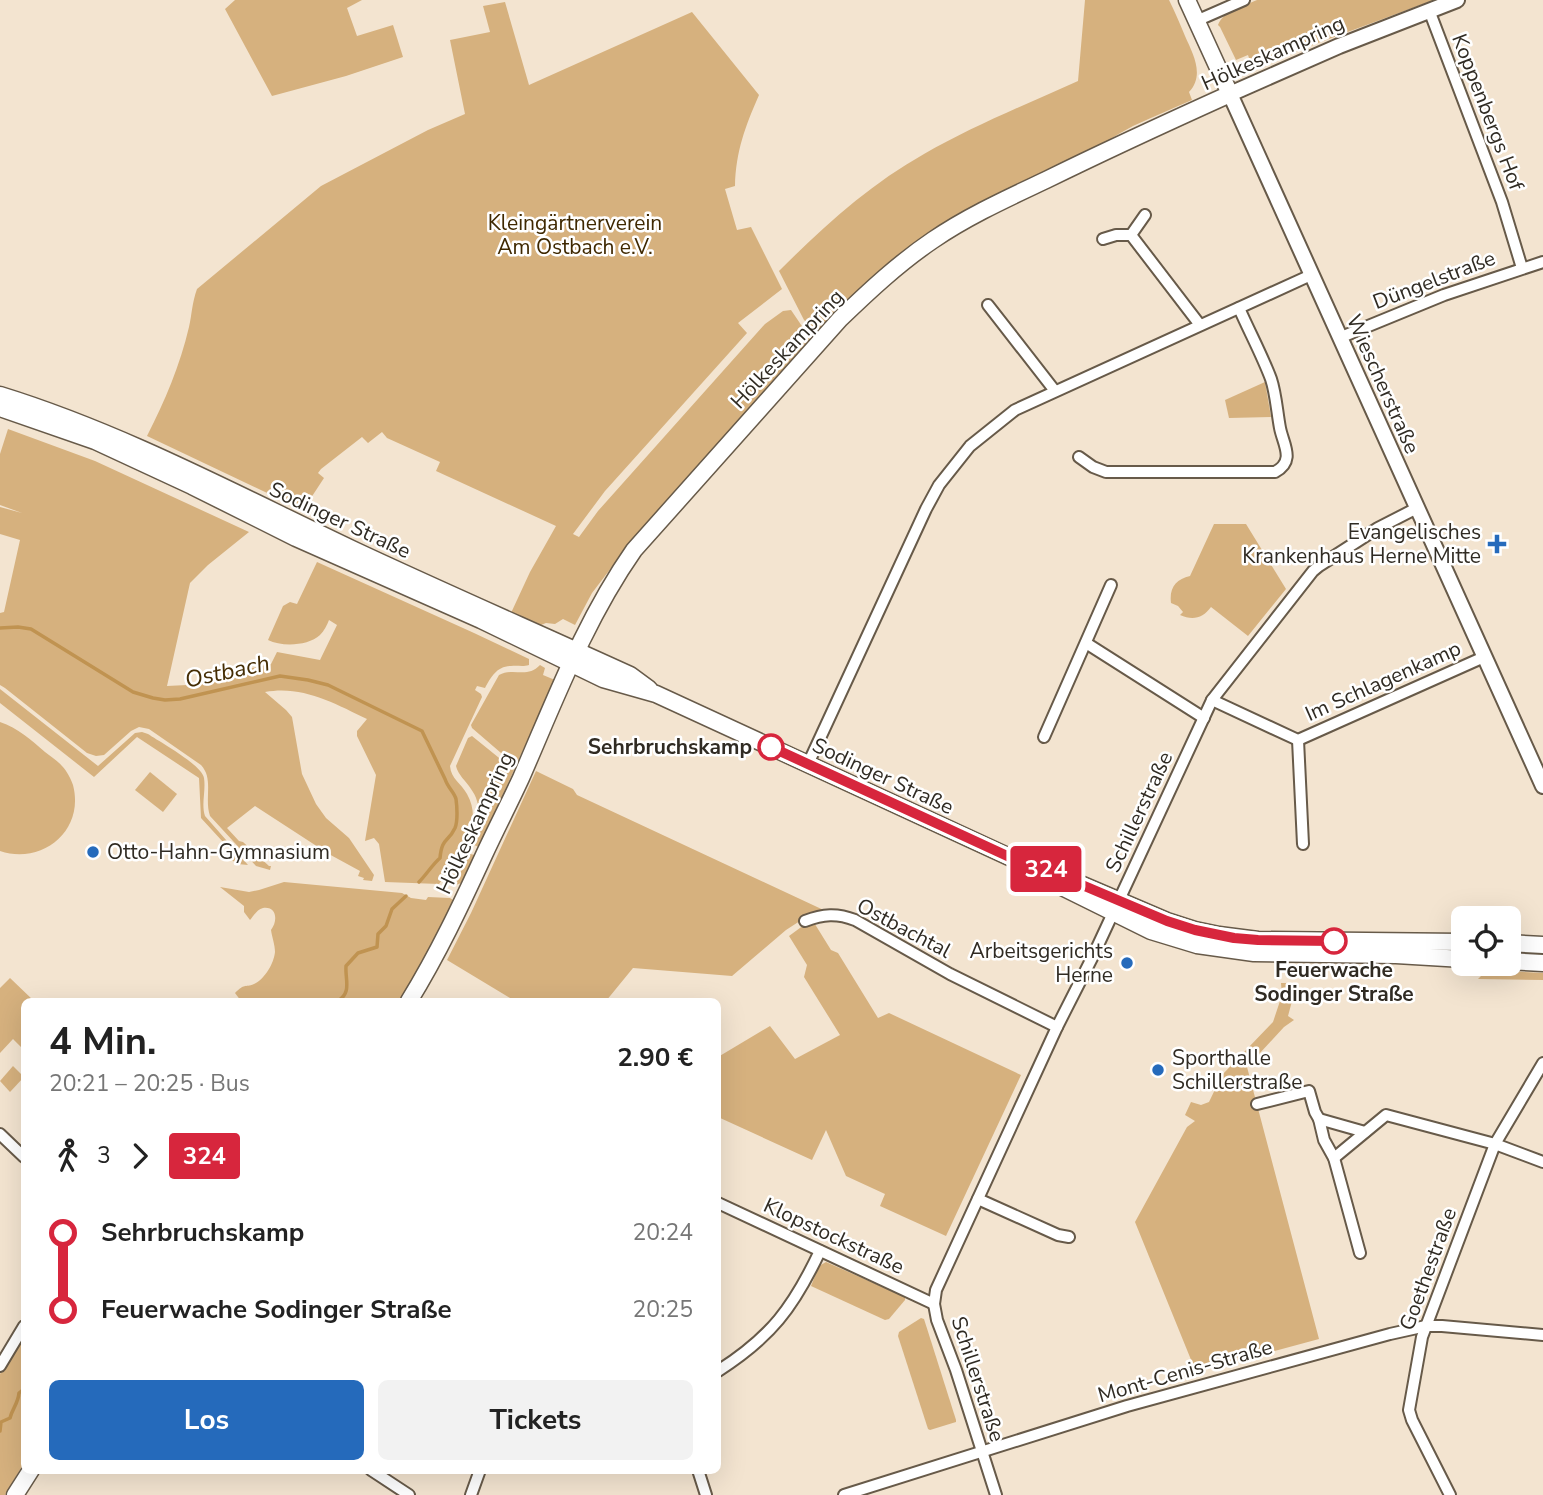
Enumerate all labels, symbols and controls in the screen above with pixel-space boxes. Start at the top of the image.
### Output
street label: Hölkeskampring [1197,9,1349,97]
street label: Koppenbergs Hof [1445,30,1531,195]
park label: Kleingärtnerverein Am Ostbach e.V. [488,209,662,261]
street label: Düngelstraße [1369,244,1499,316]
street label: Hölkeskampring [724,283,850,415]
street label: Wiescherstraße [1340,310,1426,458]
street label: Sodinger Straße [265,475,415,565]
place label: Evangelisches Krankenhaus Herne Mitte [1242,518,1481,570]
marker: Evangelisches Krankenhaus Herne Mitte [1487,534,1507,554]
street label: Im Schlagenkamp [1301,634,1465,728]
water label: Ostbach [182,647,272,696]
street label: Sodinger Straße [808,731,958,821]
place label: Sehrbruchskamp [588,733,752,761]
marker: Sehrbruchskamp [758,734,784,760]
street label: Hölkeskampring [430,747,520,899]
street label: Schillerstraße [1099,747,1179,877]
place label: Otto-Hahn-Gymnasium [107,838,330,866]
marker: Otto-Hahn-Gymnasium [85,844,101,860]
line badge: 324 [1006,846,1086,892]
text: 324 [1024,853,1068,885]
street label: Ostbachtal [852,891,957,965]
map controls [1451,906,1521,976]
button: locate [1451,906,1521,976]
marker: Feuerwache Sodinger Straße [1321,928,1347,954]
place label: Arbeitsgerichts Herne [969,937,1113,989]
marker: Arbeitsgerichts Herne [1119,955,1135,971]
place label: Feuerwache Sodinger Straße [1254,956,1414,1008]
text: 4 Min. [49,1016,156,1067]
text: 2.90 € [617,1040,693,1075]
place label: Sporthalle Schillerstraße [1172,1044,1302,1096]
marker: Sporthalle Schillerstraße [1150,1062,1166,1078]
text: 20:21 – 20:25 · Bus [49,1068,250,1099]
icon: walk [49,1137,87,1175]
icon: forward [121,1137,159,1175]
text: 3 [97,1140,111,1171]
text: 324 [183,1140,226,1172]
street label: Klopstockstraße [759,1191,909,1281]
street label: Goethestraße [1393,1204,1463,1334]
text: Sehrbruchskamp [101,1215,304,1250]
text: 20:24 [633,1217,693,1248]
text: Feuerwache Sodinger Straße [101,1292,452,1327]
text: 20:25 [633,1294,693,1325]
street label: Schillerstraße [945,1313,1011,1445]
street label: Mont-Cenis-Straße [1094,1333,1276,1409]
button: Los [49,1380,364,1460]
button: Tickets [378,1380,693,1460]

